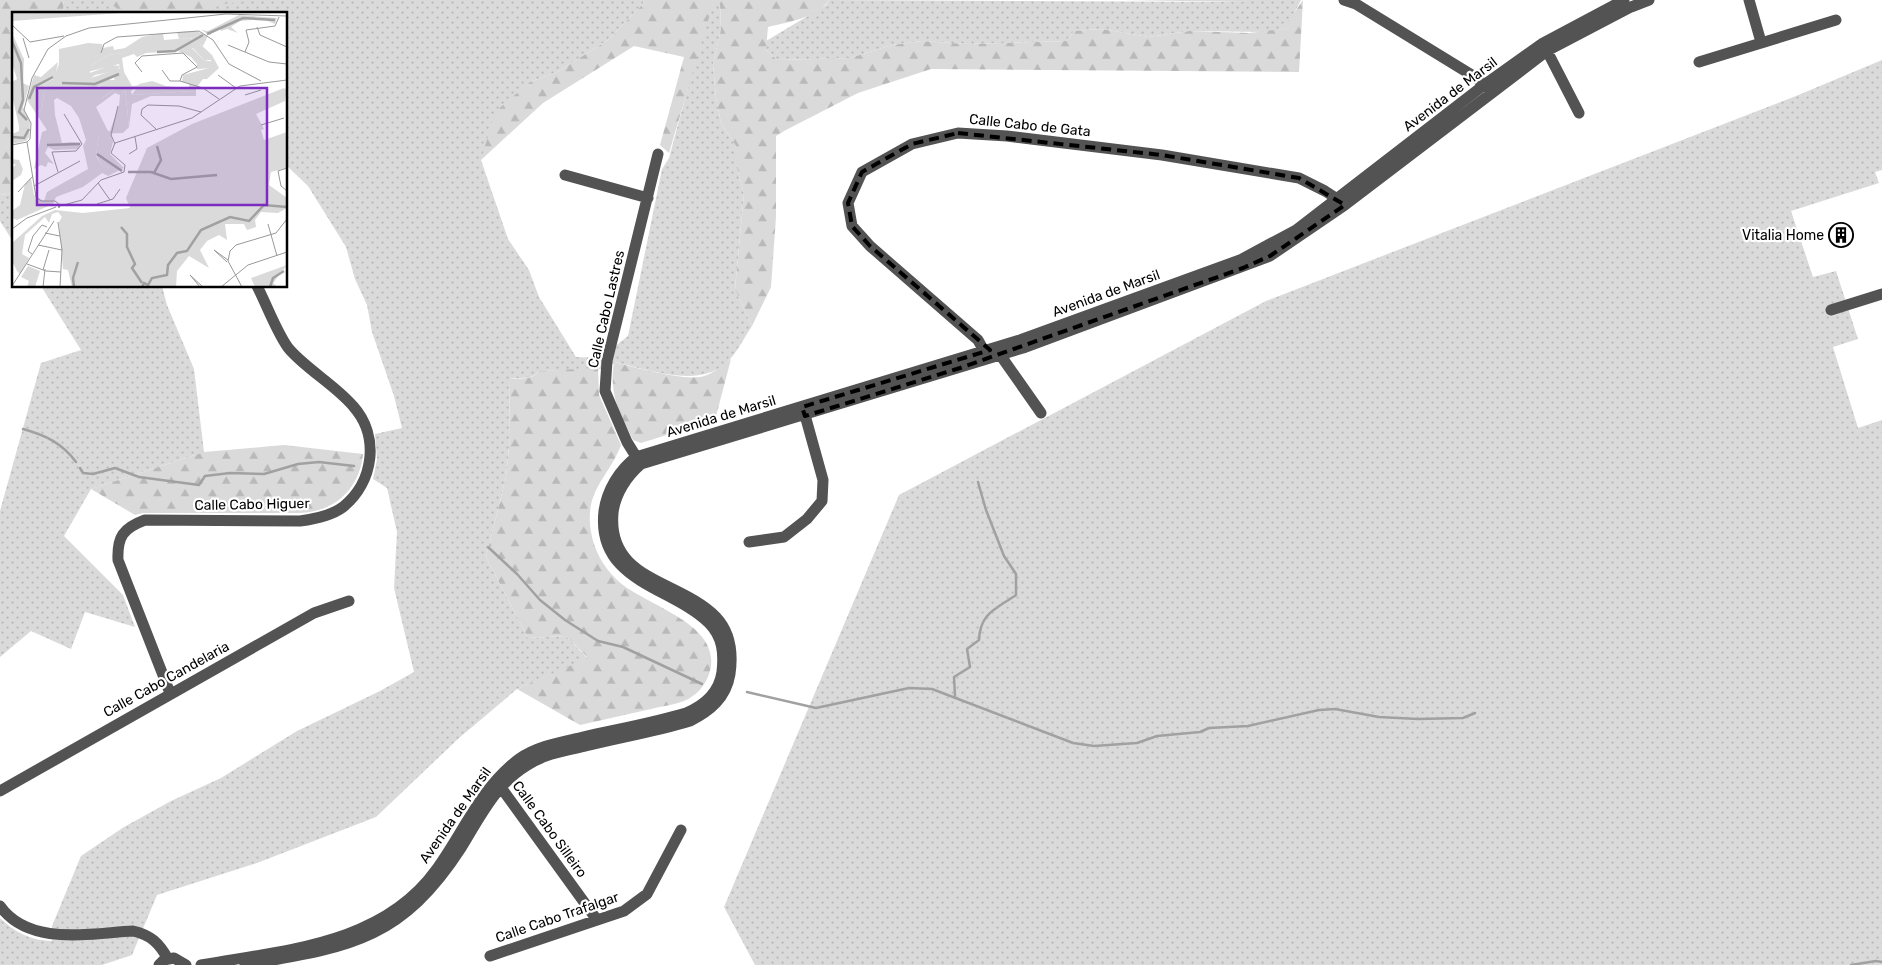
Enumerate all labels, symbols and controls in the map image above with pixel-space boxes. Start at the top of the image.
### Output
inset map [12,12,288,288]
street label: Avenida de Marsil [1400,54,1501,135]
street label: Calle Cabo de Gata [968,111,1091,140]
building icon: Vitalia Home [1828,222,1854,248]
place label: Vitalia Home [1742,227,1824,244]
street label: Calle Cabo Lastres [585,249,628,370]
street label: Avenida de Marsil [1050,266,1162,321]
street label: Avenida de Marsil [664,392,778,441]
street label: Calle Cabo Higuer [194,495,310,514]
street label: Calle Cabo Candelaria [100,638,232,721]
street label: Avenida de Marsil [416,764,495,867]
street label: Calle Cabo Silleiro [509,778,590,881]
street label: Calle Cabo Trafalgar [493,888,622,947]

